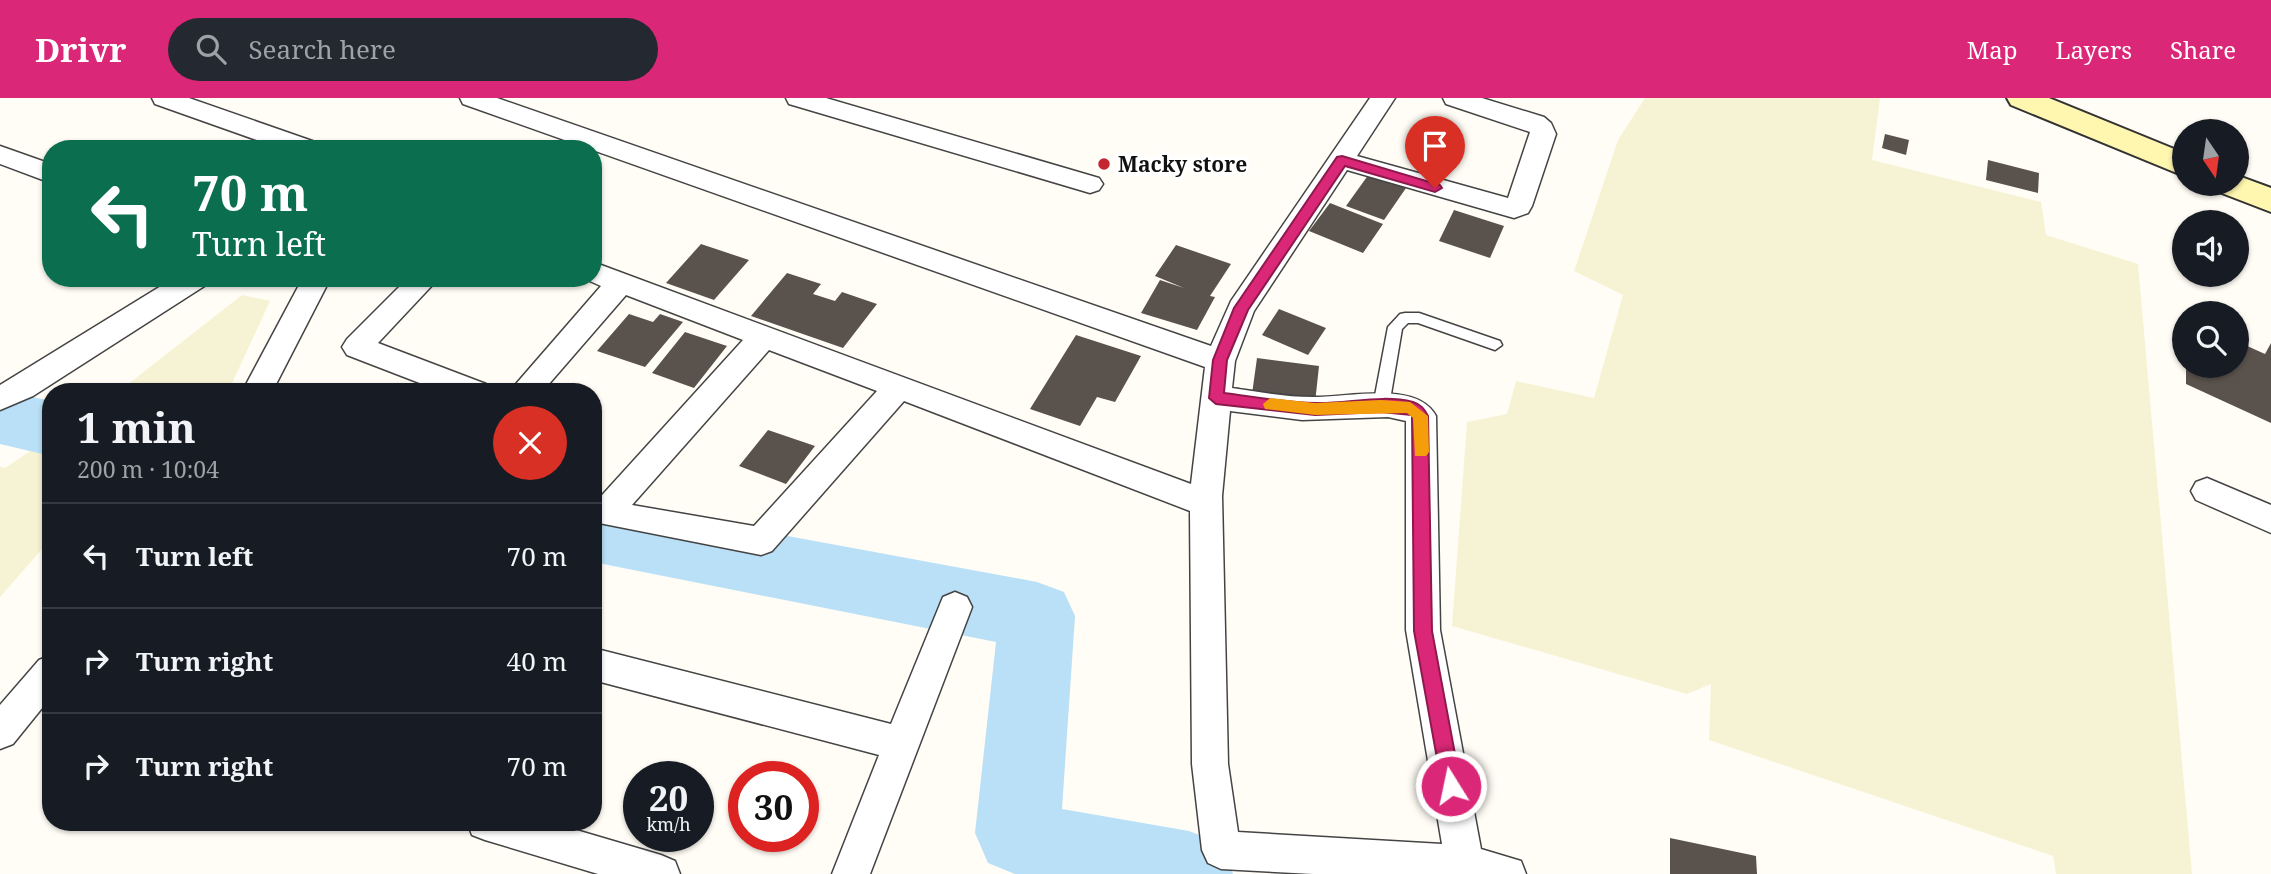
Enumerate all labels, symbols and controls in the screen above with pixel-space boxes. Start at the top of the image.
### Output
search box [168,18,658,81]
text: Drivr [35,27,126,72]
icon: search [192,30,230,68]
text: Search here [248,31,396,67]
text: Map [1967,33,2018,66]
text: Layers [2056,33,2132,66]
text: Share [2170,33,2236,66]
pin [1405,116,1465,188]
north arrow [2172,119,2249,196]
map controls [2172,119,2249,378]
icon: arrive [1416,127,1454,165]
place label: Macky store [1118,150,1247,178]
marker: Macky store [1096,156,1112,172]
text: 70 m [192,159,308,225]
icon: left [77,168,168,259]
button: sound [2172,210,2249,287]
text: Turn left [192,222,326,265]
button: search [2172,301,2249,378]
text: 1 min [77,398,196,455]
button: close [493,406,567,480]
text: 200 m · 10:04 [77,453,219,485]
icon: left [77,537,115,575]
text: Turn left [136,538,253,574]
text: 70 m [507,538,567,574]
icon: right [77,642,115,680]
text: Turn right [136,643,273,679]
text: 40 m [507,643,567,679]
icon: right [77,747,115,785]
text: Turn right [136,748,273,784]
text: 70 m [507,748,567,784]
position arrow [1414,749,1488,823]
speed limit sign: 30 [728,761,819,852]
text: 20 [649,774,688,821]
text: km/h [646,812,691,836]

